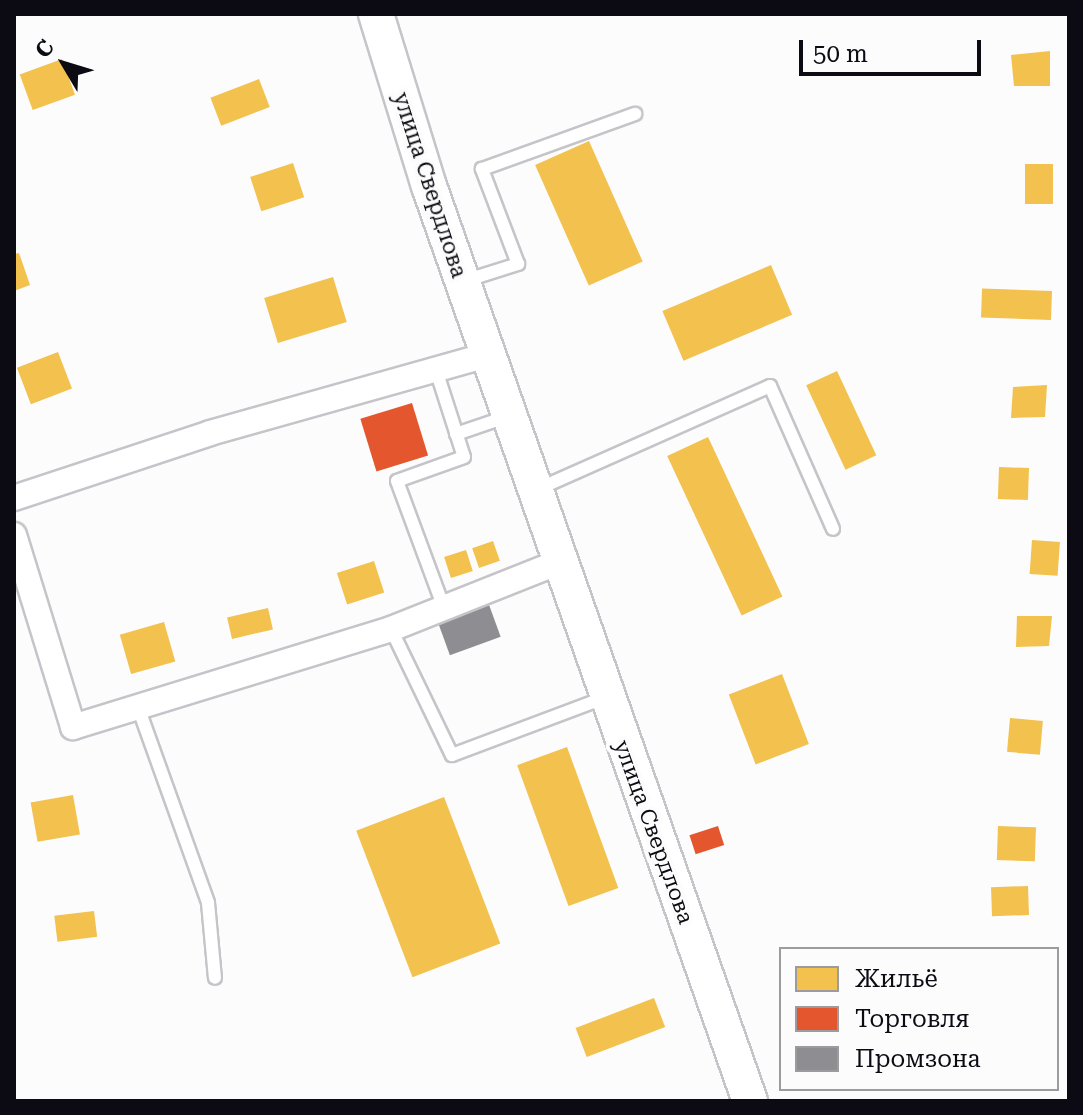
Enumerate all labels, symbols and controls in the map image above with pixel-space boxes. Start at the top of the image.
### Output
north arrow [24,24,104,104]
scale bar [803,24,985,74]
text: С [30,35,59,63]
text: 50 m [813,40,868,68]
street label: улица Свердлова [388,89,472,281]
street label: улица Свердлова [609,737,699,927]
legend [779,947,1059,1091]
text: Жильё [855,965,938,993]
text: Торговля [855,1005,969,1033]
text: Промзона [855,1045,981,1073]

